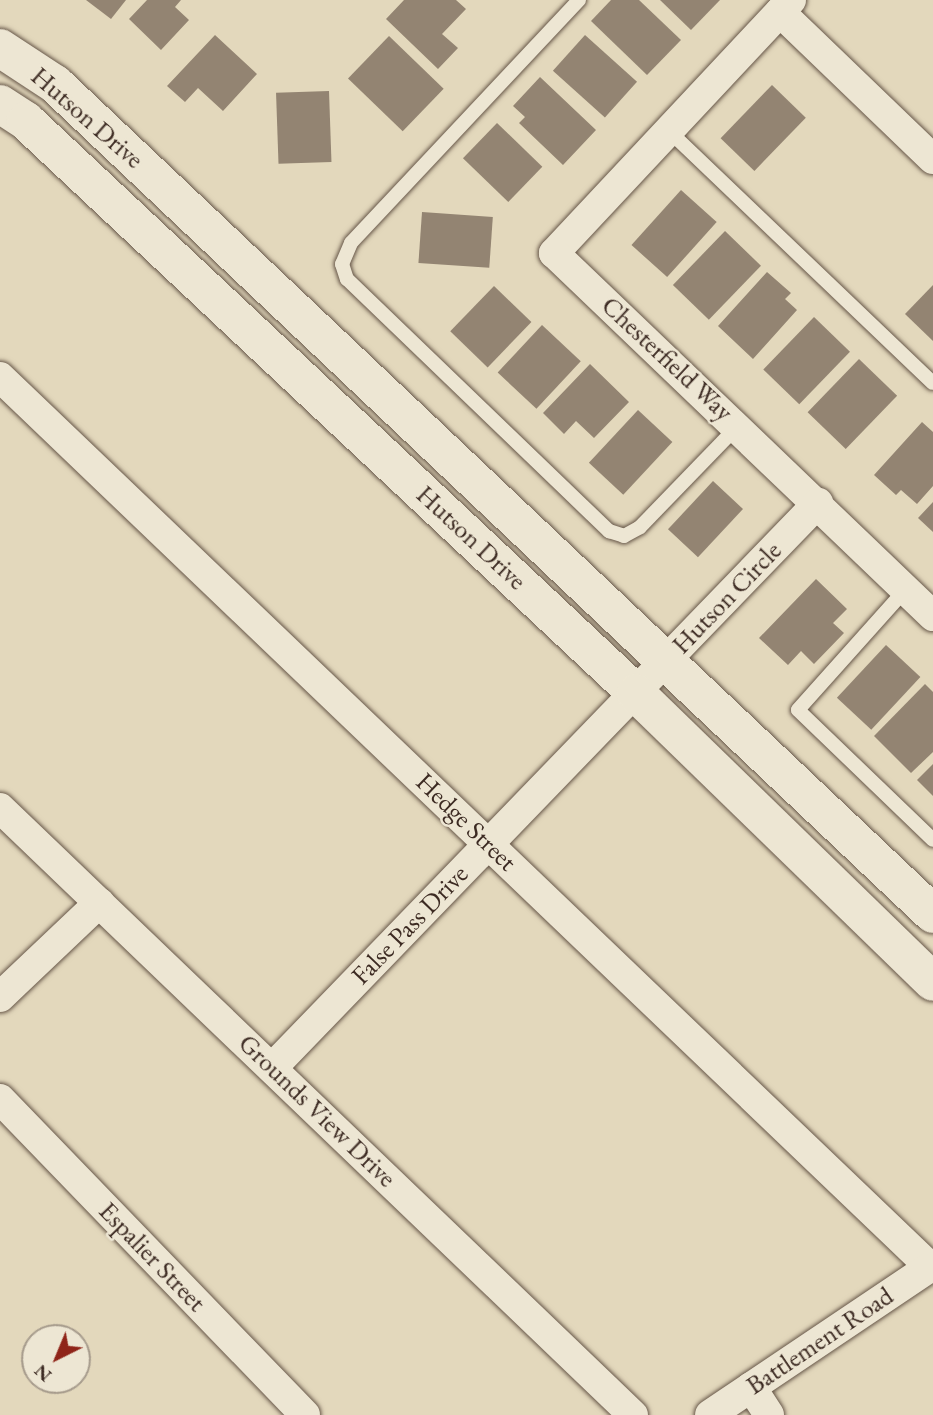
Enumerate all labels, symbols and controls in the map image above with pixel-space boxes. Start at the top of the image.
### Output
street label: Hutson Drive [24,61,150,175]
street label: Chesterfield Way [595,290,739,428]
street label: Hutson Drive [410,479,532,597]
street label: Hutson Circle [666,536,788,660]
street label: Hedge Street [409,766,523,878]
street label: False Pass Drive [345,859,475,991]
street label: Grounds View Drive [232,1028,402,1194]
street label: Espalier Street [92,1196,212,1318]
street label: Battlement Road [741,1280,899,1402]
north arrow [21,1324,91,1394]
text: N [29,1359,57,1388]

